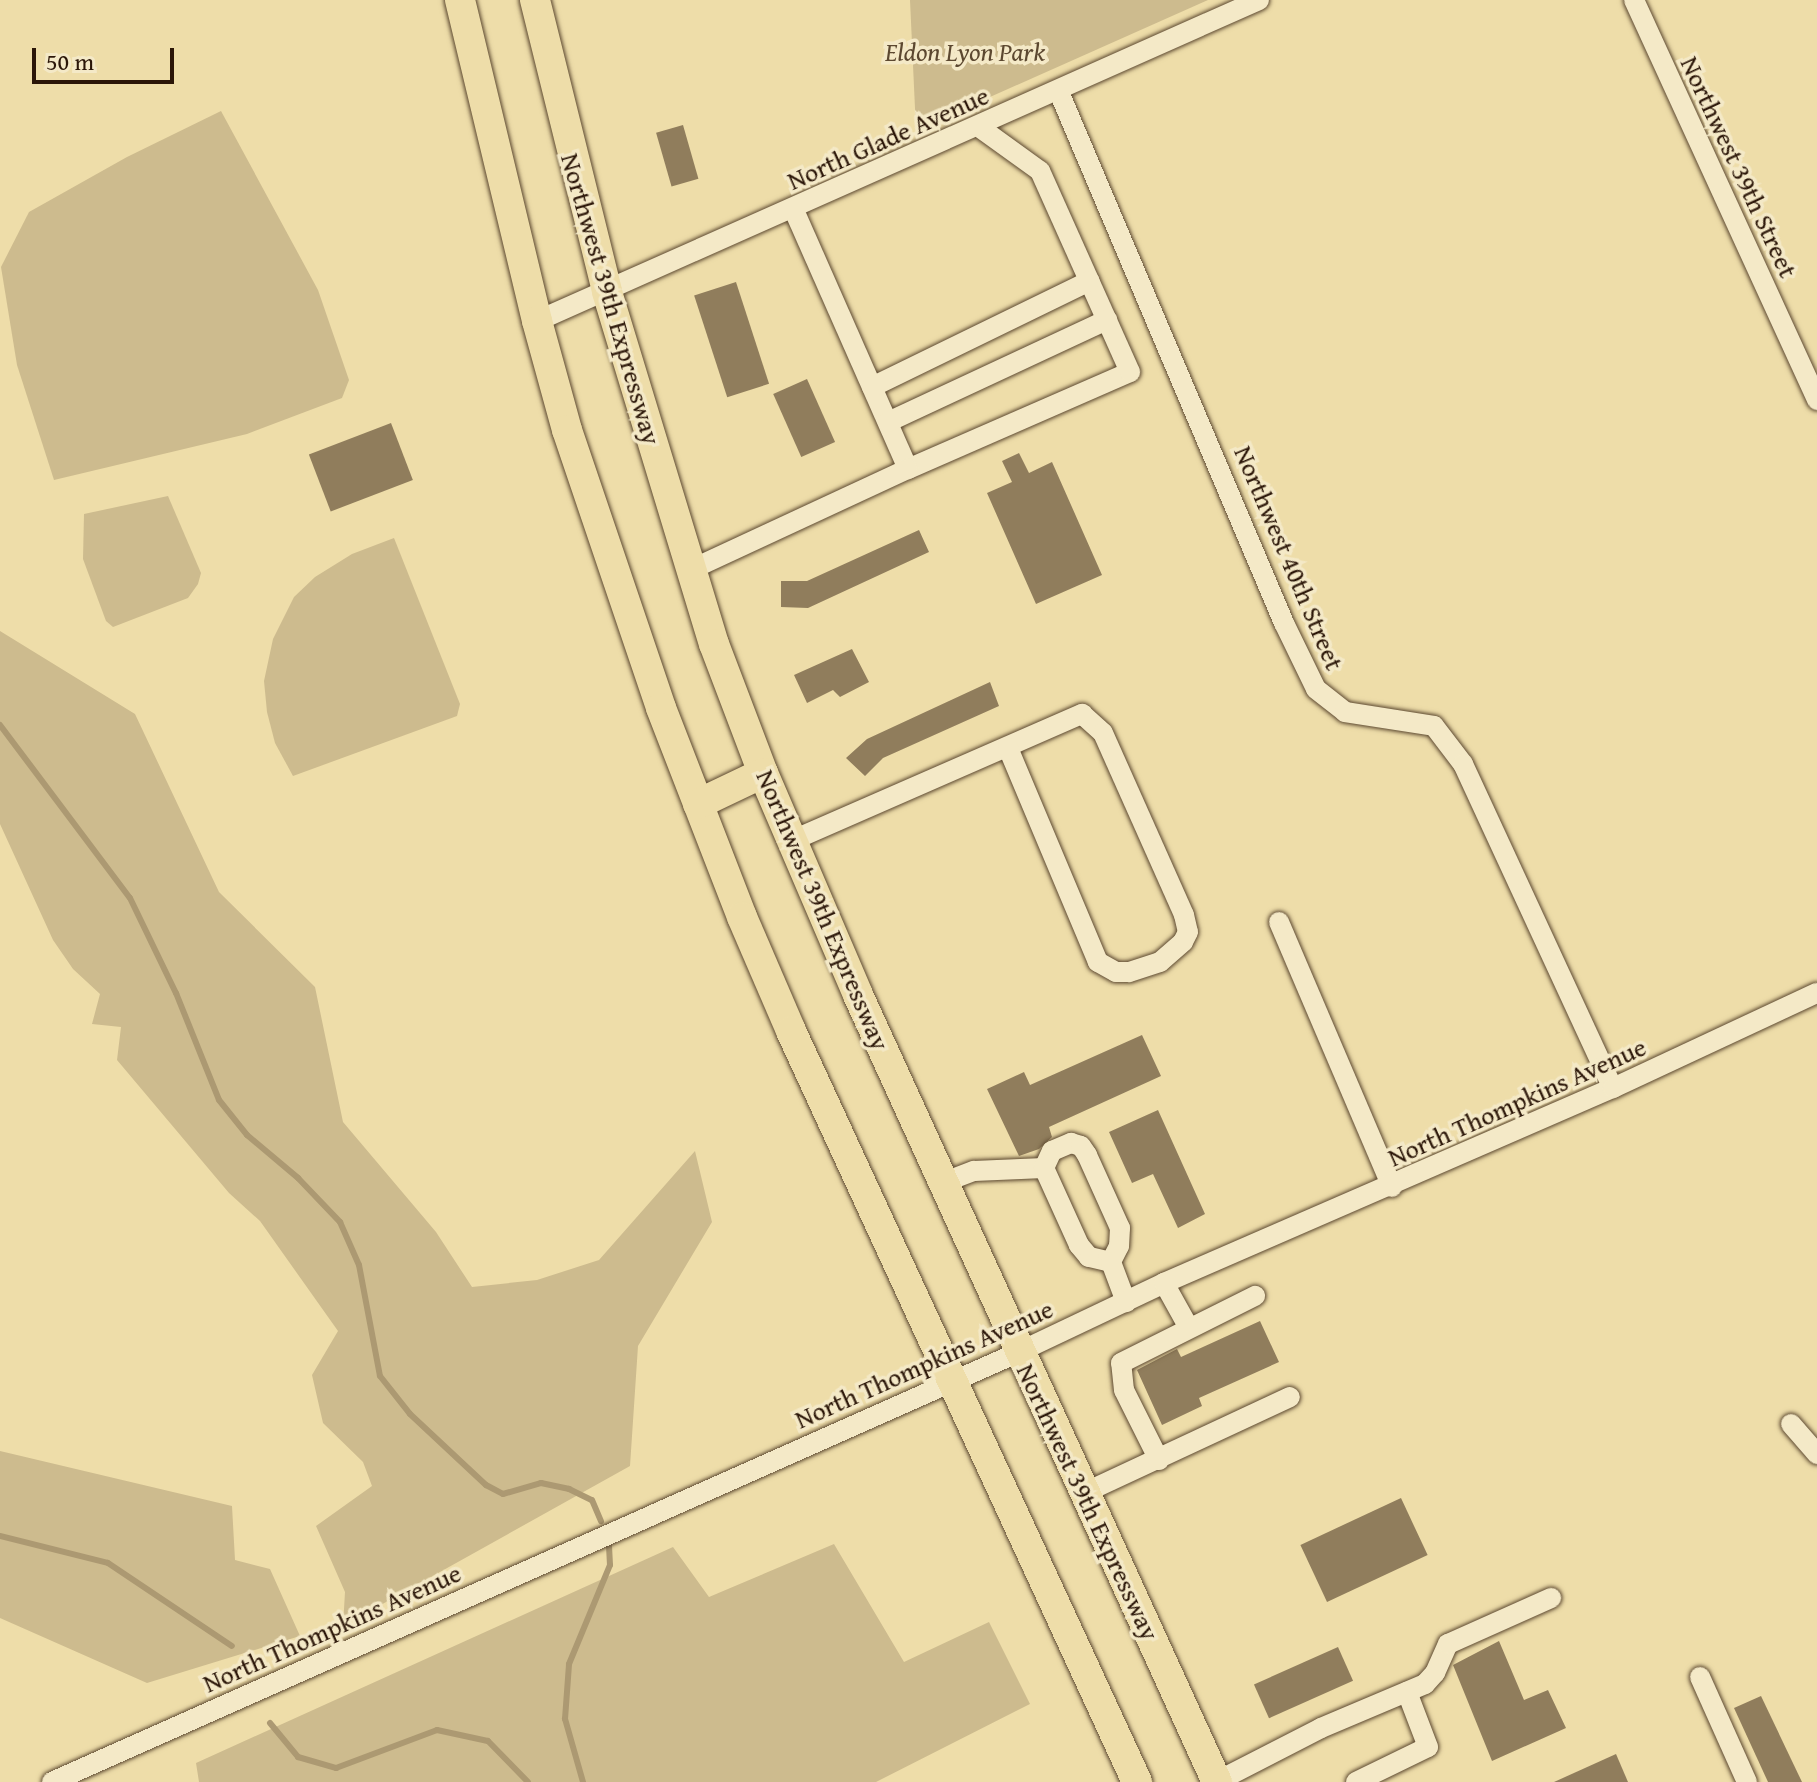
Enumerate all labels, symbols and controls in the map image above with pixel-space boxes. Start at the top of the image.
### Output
scale bar [36,32,178,82]
park label: Eldon Lyon Park [885,36,1045,68]
text: 50 m [46,44,94,79]
street label: Northwest 39th Street [1674,51,1804,283]
street label: North Glade Avenue [782,80,994,196]
street label: Northwest 39th Expressway [554,150,668,448]
street label: Northwest 40th Street [1228,441,1350,675]
street label: Northwest 39th Expressway [750,765,896,1055]
street label: North Thompkins Avenue [1383,1031,1651,1173]
street label: North Thompkins Avenue [790,1293,1058,1435]
street label: Northwest 39th Expressway [1010,1359,1166,1645]
street label: North Thompkins Avenue [198,1557,466,1699]

